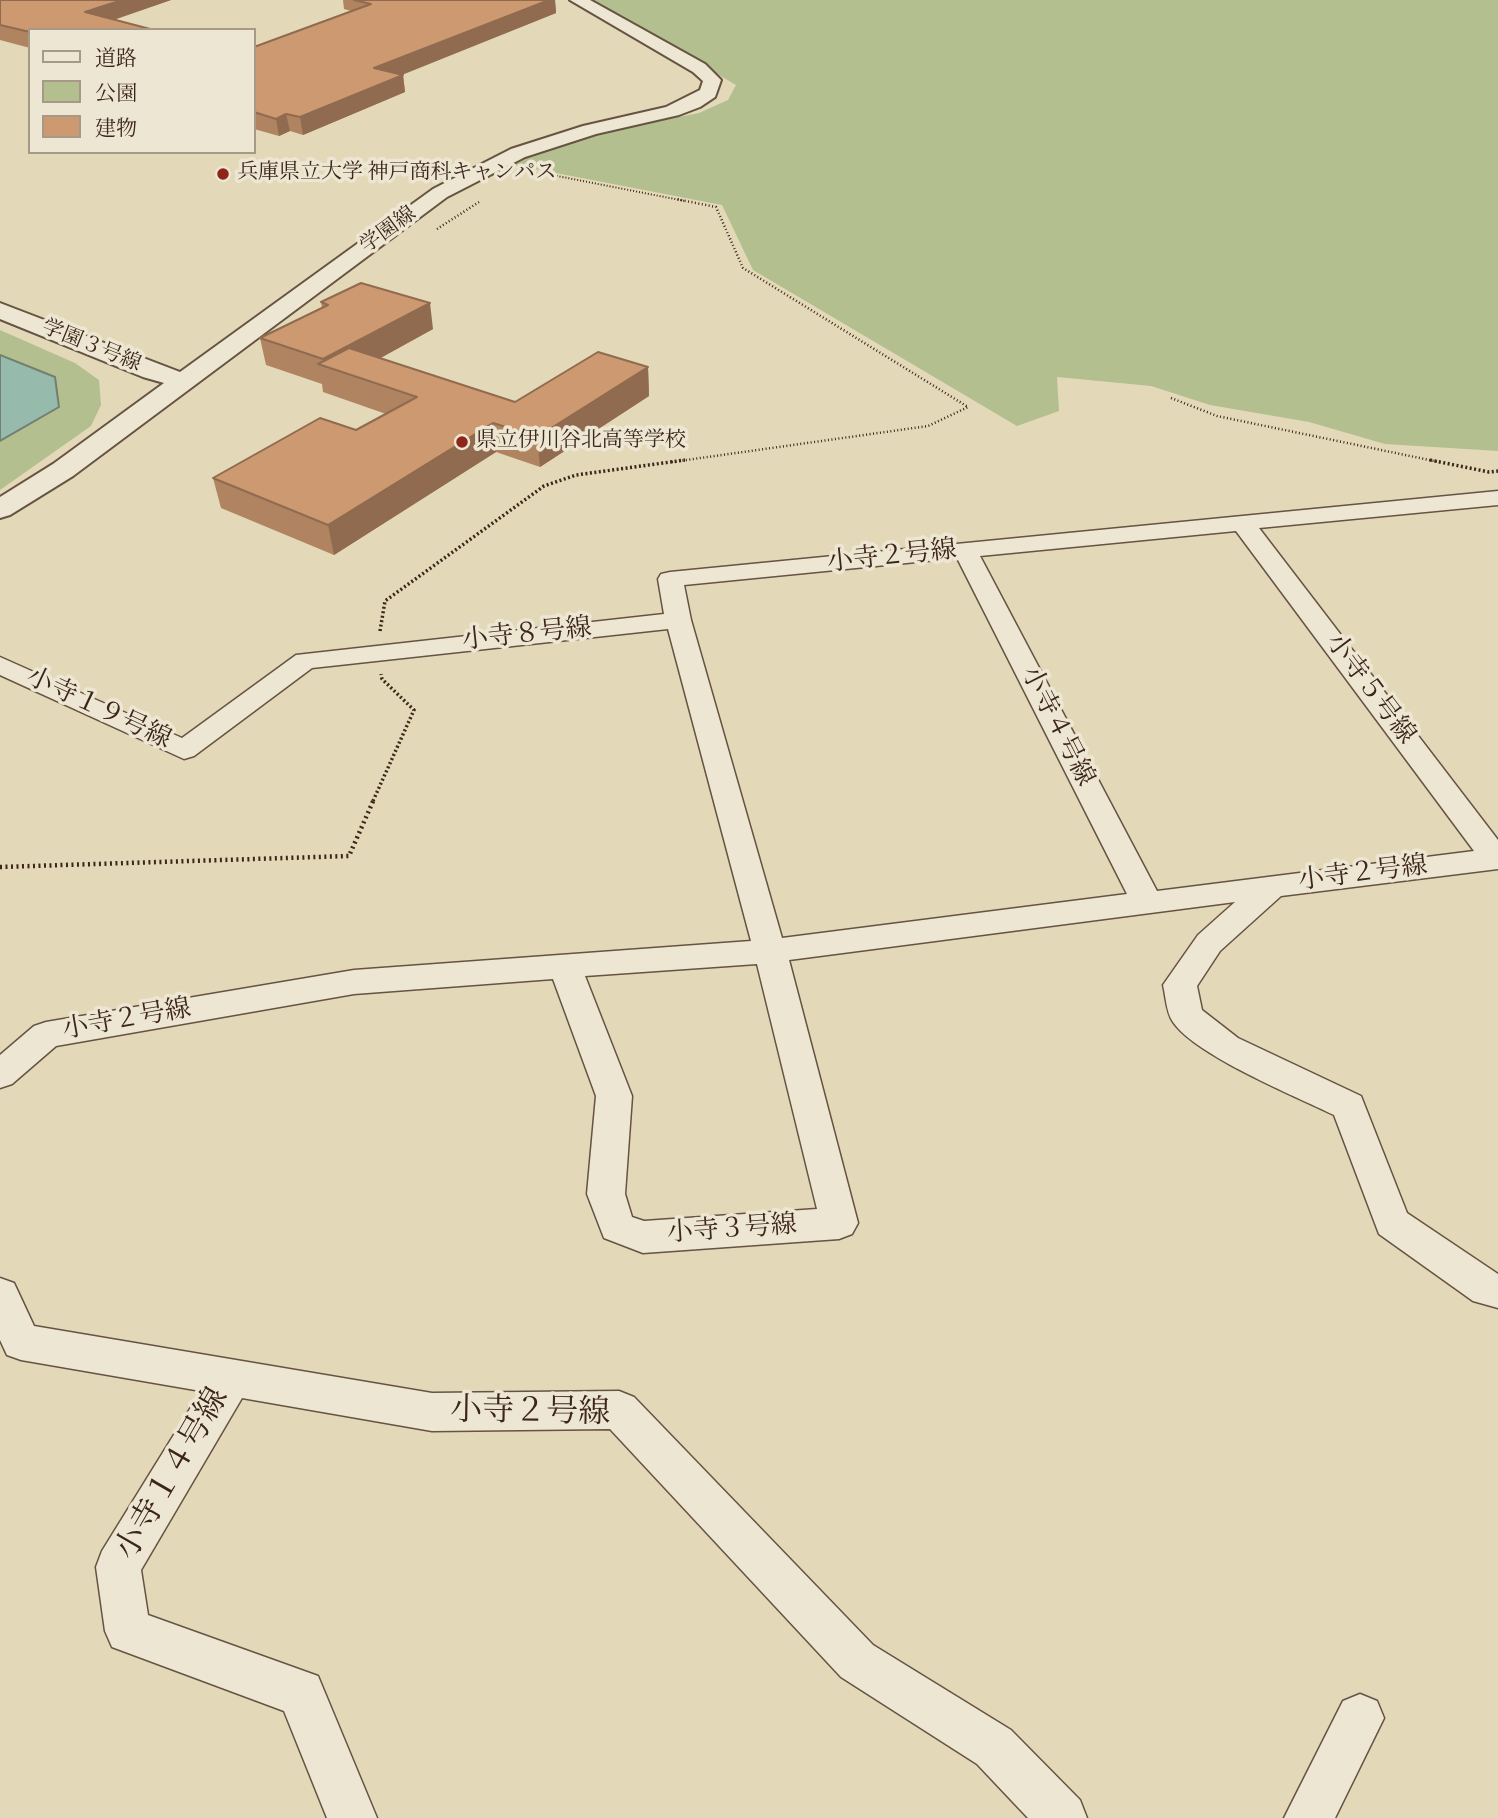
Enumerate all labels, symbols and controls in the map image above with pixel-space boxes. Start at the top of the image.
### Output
legend [28,28,256,154]
text: 道路 [95,46,137,73]
text: 公園 [95,81,137,108]
text: 建物 [95,116,137,143]
place label: 兵庫県立大学 神戸商科キャンパス [237,161,557,187]
marker: 兵庫県立大学 神戸商科キャンパス [215,166,231,182]
street label: 学園線 [356,202,422,260]
street label: 学園３号線 [38,316,144,378]
place label: 県立伊川谷北高等学校 [476,429,686,455]
marker: 県立伊川谷北高等学校 [454,434,470,450]
street label: 小寺２号線 [826,536,958,580]
street label: 小寺８号線 [461,614,593,658]
street label: 小寺５号線 [1317,629,1421,751]
street label: 小寺４号線 [1013,662,1099,792]
street label: 小寺１９号線 [21,663,175,757]
street label: 小寺２号線 [1297,852,1429,898]
street label: 小寺２号線 [60,994,194,1048]
street label: 小寺３号線 [666,1211,798,1251]
street label: 小寺１４号線 [109,1382,239,1568]
street label: 小寺２号線 [450,1393,610,1435]

